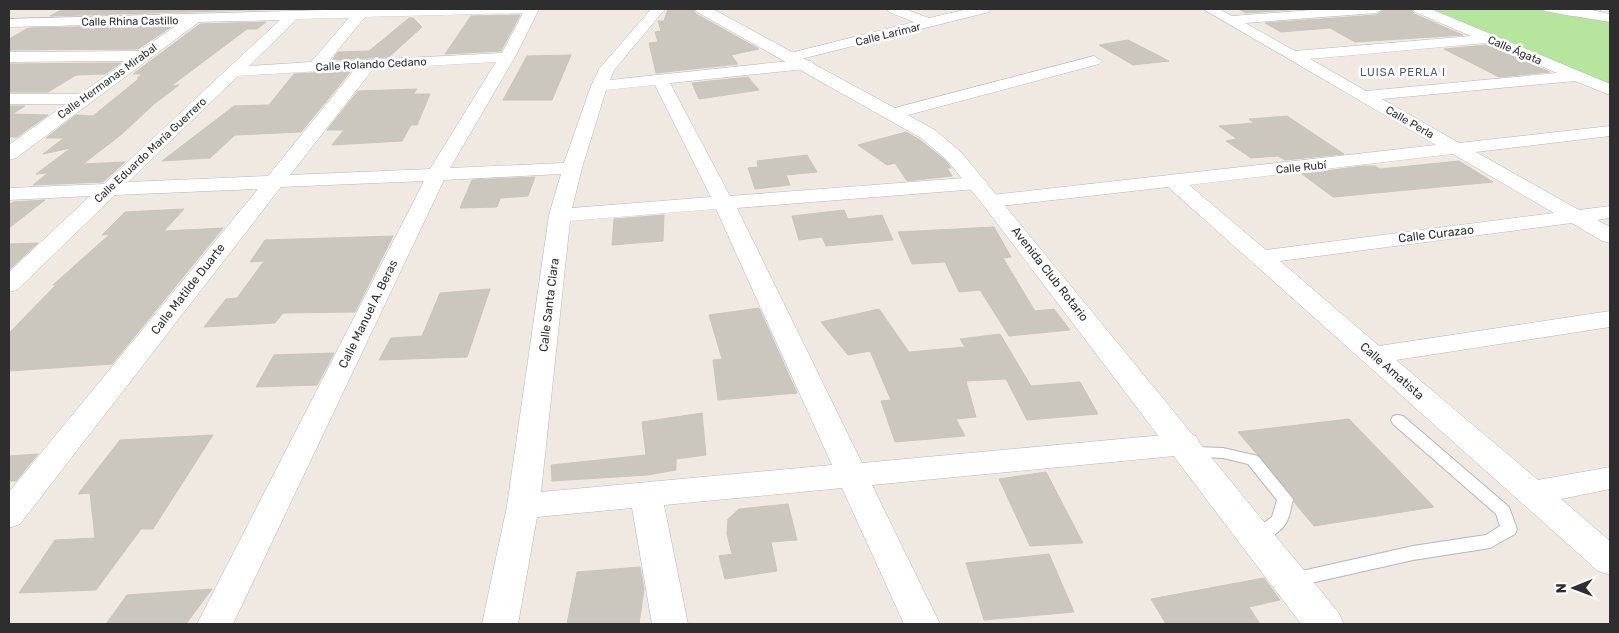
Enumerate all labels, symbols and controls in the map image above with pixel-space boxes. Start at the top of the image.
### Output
street label: Calle Rhina Castillo [81,14,179,29]
street label: Calle Larimar [854,20,923,49]
street label: Calle Ágata [1486,33,1544,68]
street label: Calle Hermanas Mirabal [55,41,159,122]
street label: Calle Rolando Cedano [315,55,427,74]
district label: LUISA PERLA I [1360,66,1446,79]
street label: Calle Eduardo María Guerrero [92,95,209,206]
street label: Calle Perla [1383,103,1436,141]
street label: Calle Rubí [1275,158,1328,177]
street label: Calle Curazao [1397,222,1475,246]
street label: Avenida Club Rotario [1009,224,1091,324]
street label: Calle Matilde Duarte [148,241,228,337]
street label: Calle Manuel A. Beras [336,257,400,371]
street label: Calle Santa Clara [536,257,562,353]
street label: Calle Amatista [1357,339,1427,403]
north arrow [1549,563,1599,613]
text: N [1553,583,1570,593]

